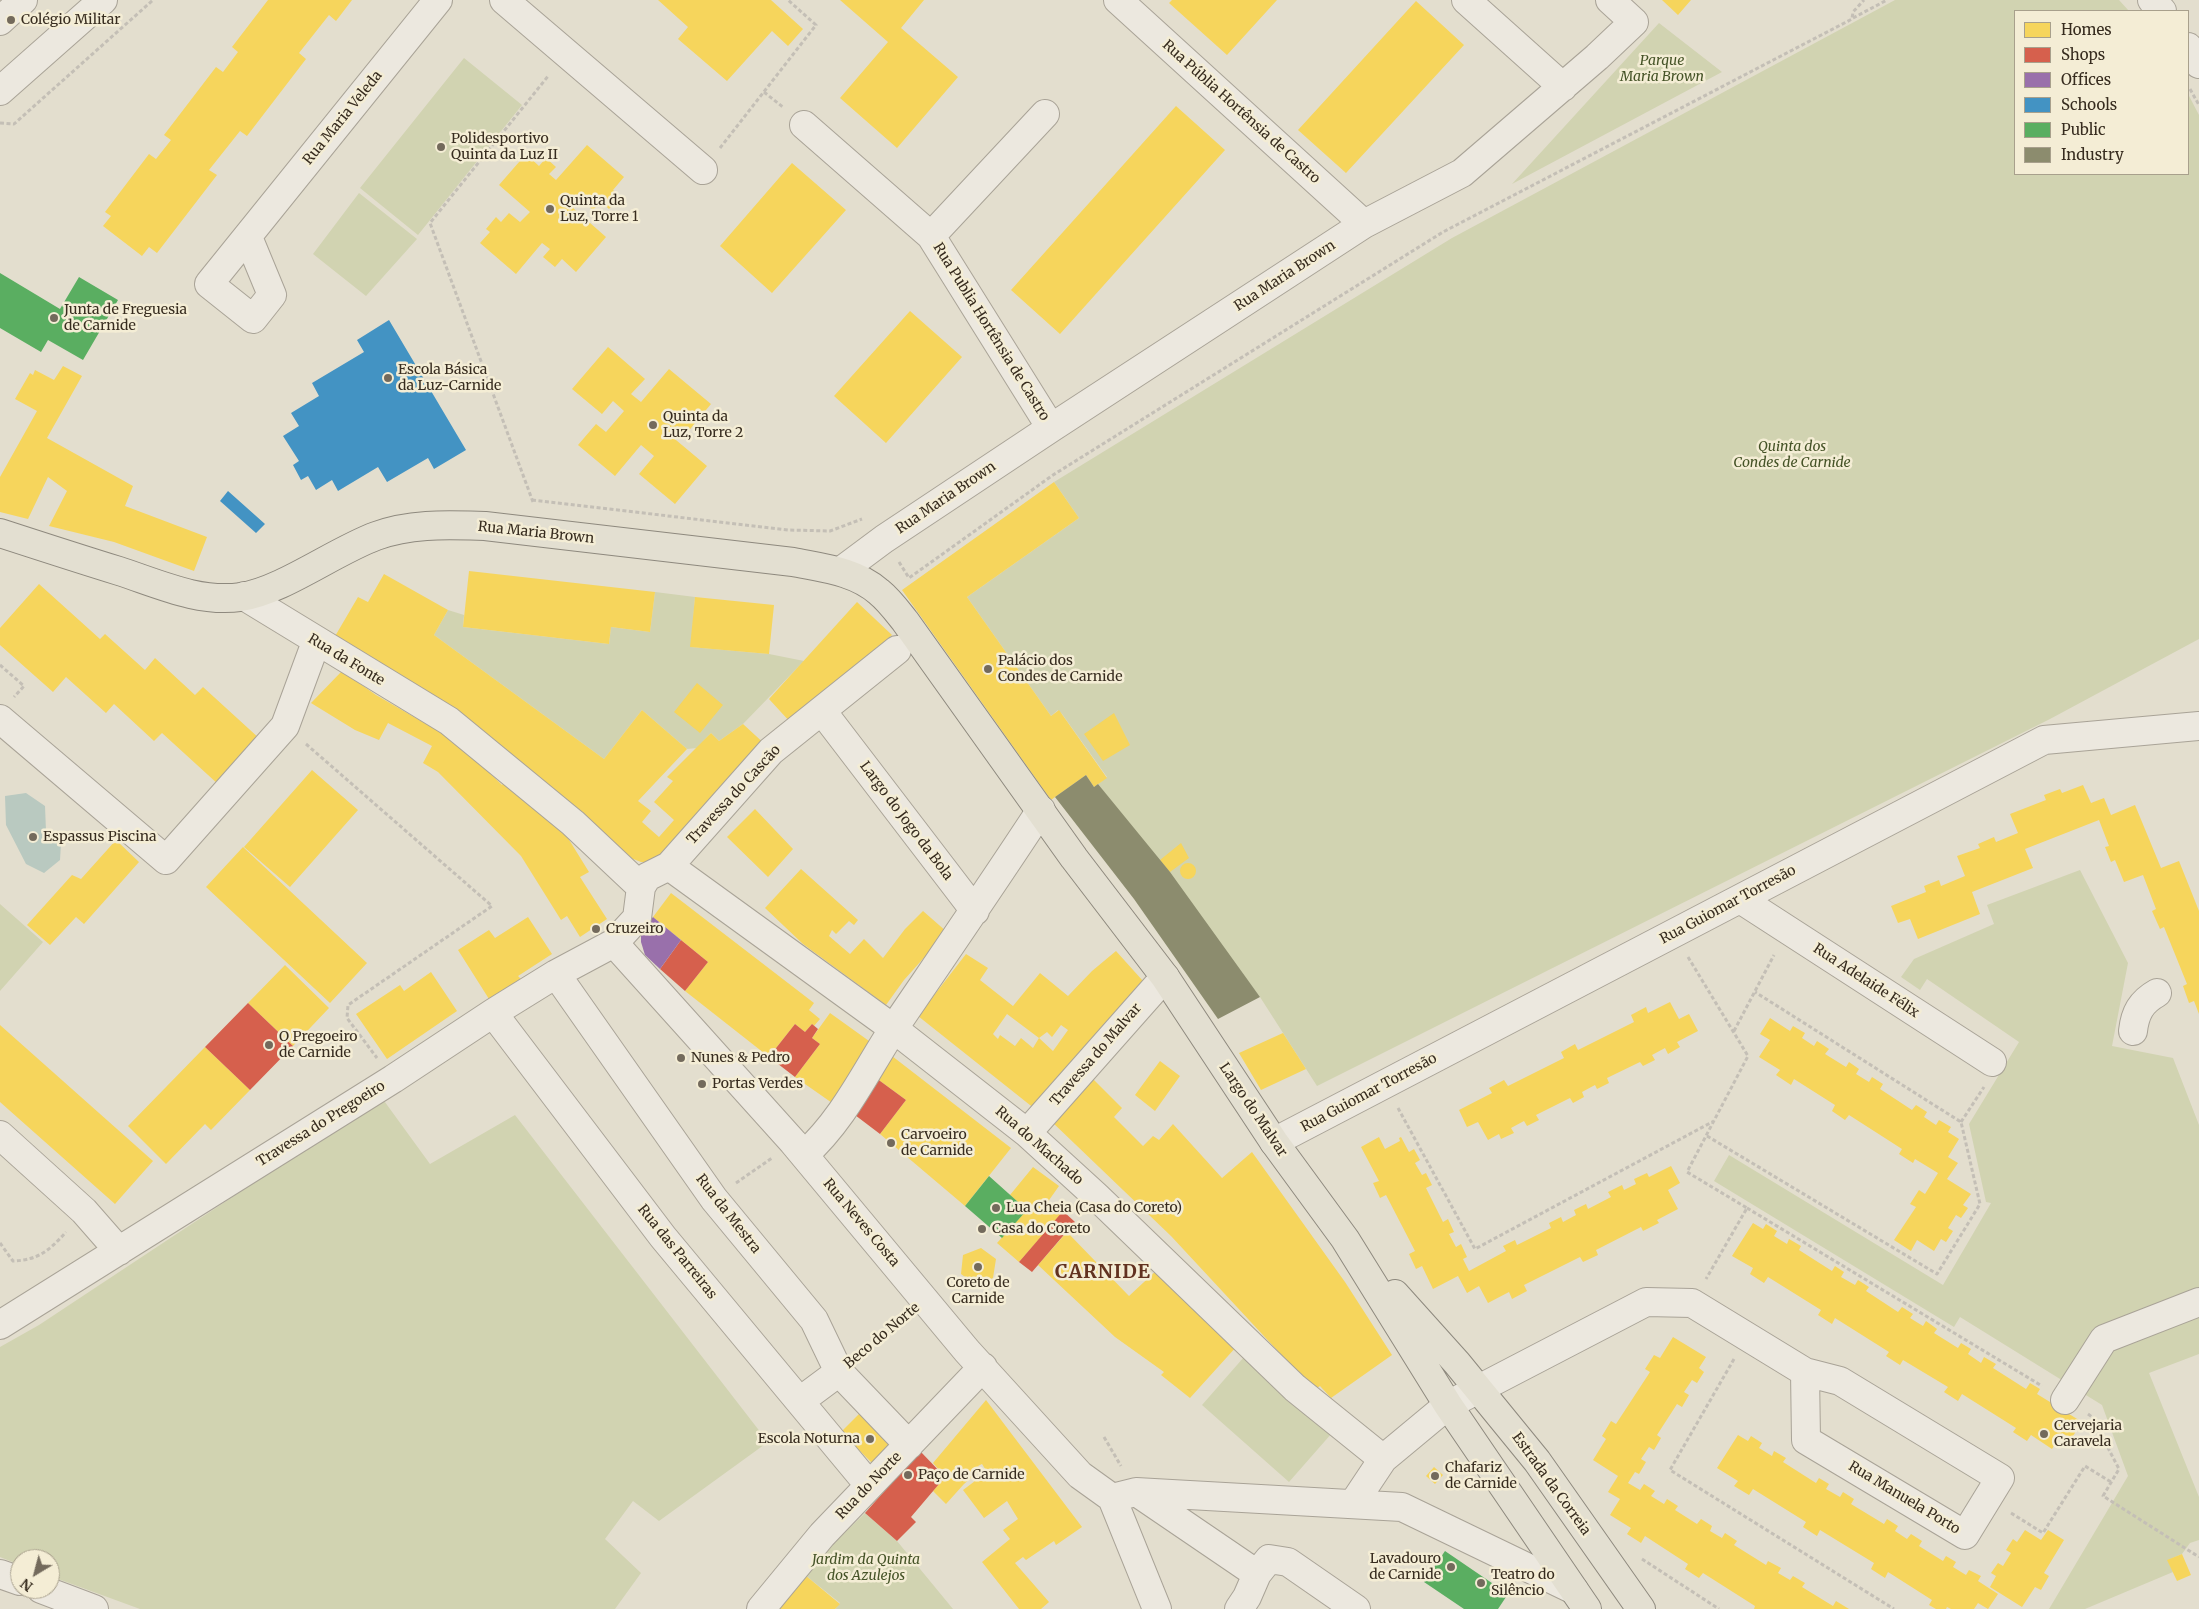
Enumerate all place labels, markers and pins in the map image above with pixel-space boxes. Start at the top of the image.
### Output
place label: Colégio Militar [21,12,121,28]
marker: Colégio Militar [5,14,17,26]
place label: Polidesportivo Quinta da Luz II [451,131,558,164]
marker: Polidesportivo Quinta da Luz II [435,141,447,153]
place label: Quinta da Luz, Torre 1 [560,193,638,226]
marker: Quinta da Luz, Torre 1 [544,203,556,215]
place label: Junta de Freguesia de Carnide [64,302,187,334]
marker: Junta de Freguesia de Carnide [48,312,60,324]
place label: Escola Básica da Luz-Carnide [398,362,501,394]
marker: Escola Básica da Luz-Carnide [382,372,394,384]
place label: Quinta da Luz, Torre 2 [663,409,743,442]
marker: Quinta da Luz, Torre 2 [647,419,659,431]
place label: Palácio dos Condes de Carnide [998,653,1122,686]
marker: Palácio dos Condes de Carnide [982,663,994,675]
place label: Espassus Piscina [43,829,156,845]
marker: Espassus Piscina [27,831,39,843]
place label: Cruzeiro [606,921,664,937]
marker: Cruzeiro [590,923,602,935]
place label: O Pregoeiro de Carnide [279,1029,357,1062]
marker: O Pregoeiro de Carnide [263,1039,275,1051]
place label: Nunes & Pedro [691,1050,790,1066]
marker: Nunes & Pedro [675,1052,687,1064]
place label: Portas Verdes [712,1076,803,1092]
marker: Portas Verdes [696,1078,708,1090]
place label: Carvoeiro de Carnide [901,1127,973,1160]
marker: Carvoeiro de Carnide [885,1137,897,1149]
place label: Lua Cheia (Casa do Coreto) [1006,1200,1182,1216]
marker: Lua Cheia (Casa do Coreto) [990,1202,1002,1214]
place label: Casa do Coreto [992,1221,1090,1237]
marker: Casa do Coreto [976,1223,988,1235]
marker: Coreto de Carnide [972,1261,984,1273]
place label: Coreto de Carnide [947,1275,1009,1308]
place label: Cervejaria Caravela [2054,1418,2122,1450]
marker: Cervejaria Caravela [2038,1428,2050,1440]
place label: Escola Noturna [758,1431,860,1447]
marker: Escola Noturna [864,1433,876,1445]
place label: Chafariz de Carnide [1445,1460,1517,1492]
place label: Paço de Carnide [918,1467,1025,1483]
marker: Paço de Carnide [902,1469,914,1481]
marker: Chafariz de Carnide [1429,1470,1441,1482]
place label: Lavadouro de Carnide [1369,1551,1441,1584]
marker: Lavadouro de Carnide [1445,1561,1457,1573]
place label: Teatro do Silêncio [1491,1567,1555,1600]
marker: Teatro do Silêncio [1475,1577,1487,1589]

